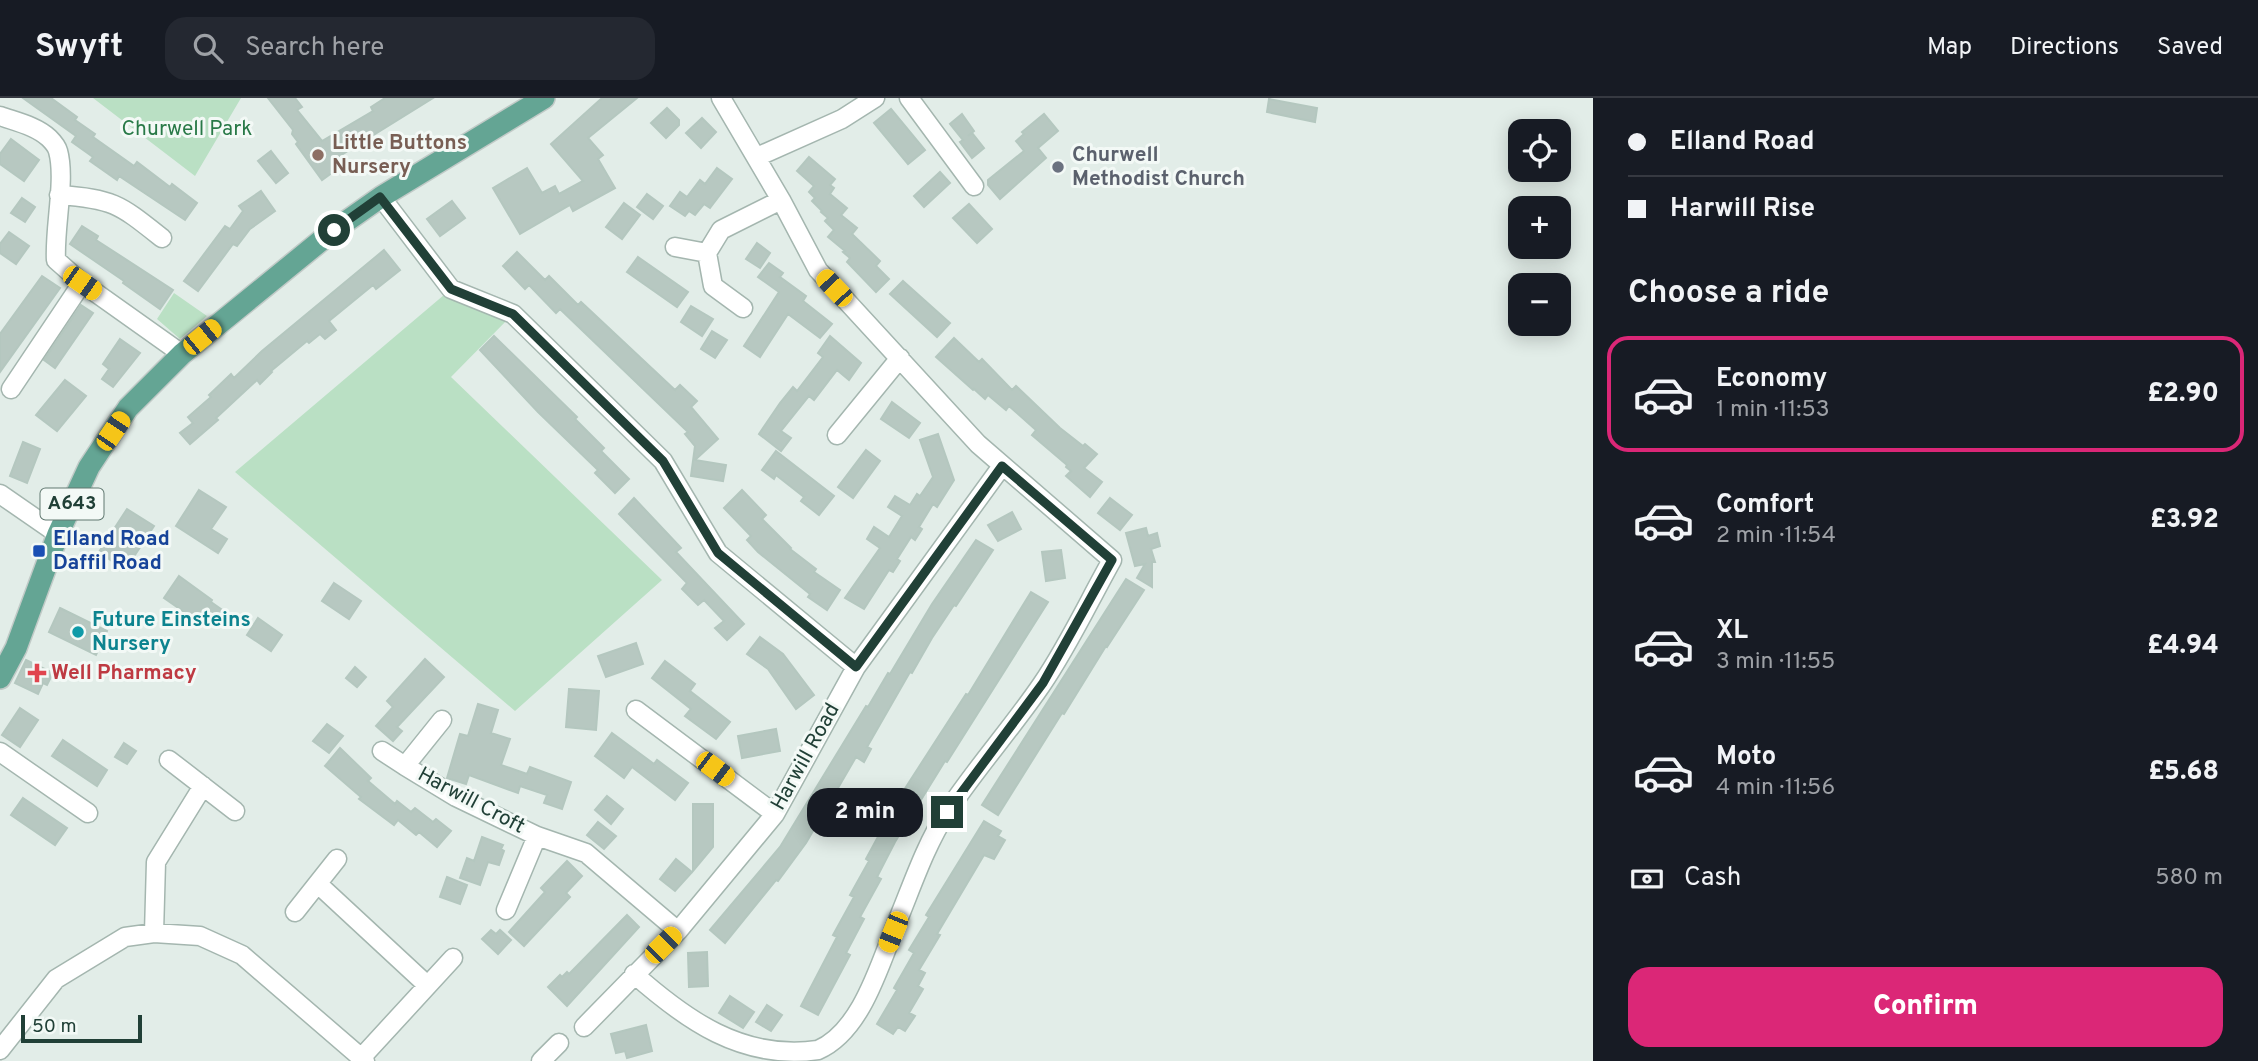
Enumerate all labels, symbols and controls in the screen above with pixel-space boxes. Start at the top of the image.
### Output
search box [165,17,655,80]
text: Swyft [35,27,123,69]
icon: search [189,29,227,67]
text: Search here [245,32,384,65]
text: Map [1927,33,1972,63]
text: Directions [2010,33,2119,63]
text: Saved [2157,33,2223,63]
park label: Churwell Park [122,116,252,143]
map controls [1508,119,1571,336]
button: locate [1508,119,1571,182]
text: Elland Road [1670,126,1815,159]
place label: Little Buttons Nursery [332,130,467,181]
place label: Churwell Methodist Church [1072,142,1245,193]
marker: Little Buttons Nursery [310,147,326,163]
marker: Churwell Methodist Church [1050,159,1066,175]
text: Harwill Rise [1670,193,1815,226]
button: + [1508,196,1571,259]
route start [318,214,350,246]
car [59,262,106,304]
car [812,265,857,311]
button: − [1508,273,1571,336]
text: Choose a ride [1628,274,1829,314]
car [180,316,225,358]
icon: car [1632,363,1695,426]
text: Economy [1716,363,1827,396]
text: £2.90 [2147,378,2219,411]
text: 1 min · 11:53 [1716,396,1830,425]
car [93,408,134,454]
road number: A643 [41,488,104,520]
icon: car [1632,489,1695,552]
text: Comfort [1716,489,1814,522]
text: £3.92 [2150,504,2219,537]
text: 2 min · 11:54 [1716,522,1836,551]
place label: Elland Road Daffil Road [53,526,170,577]
marker: Elland Road Daffil Road [31,543,47,559]
place label: Future Einsteins Nursery [92,607,251,658]
icon: car [1632,615,1695,678]
text: XL [1716,615,1748,648]
marker: Future Einsteins Nursery [70,624,86,640]
text: £4.94 [2147,630,2219,663]
text: 3 min · 11:55 [1716,648,1835,677]
place label: Well Pharmacy [51,660,197,687]
marker: Well Pharmacy [29,665,45,681]
street label: Harwill Road [765,699,847,815]
icon: car [1632,741,1695,804]
text: Moto [1716,741,1776,774]
car [692,748,739,790]
text: £5.68 [2148,756,2219,789]
street label: Harwill Croft [413,761,529,841]
text: 4 min · 11:56 [1716,774,1835,803]
callout: 2 min [807,788,922,836]
route end [931,796,963,828]
text: 2 min [835,798,895,827]
icon: cash [1628,860,1666,898]
text: Cash [1684,862,1741,895]
text: 580 m [2155,864,2223,893]
car [876,909,911,955]
car [641,923,686,967]
button: Confirm [1628,967,2223,1047]
scale bar [21,1012,142,1044]
text: 50 m [32,1015,77,1039]

